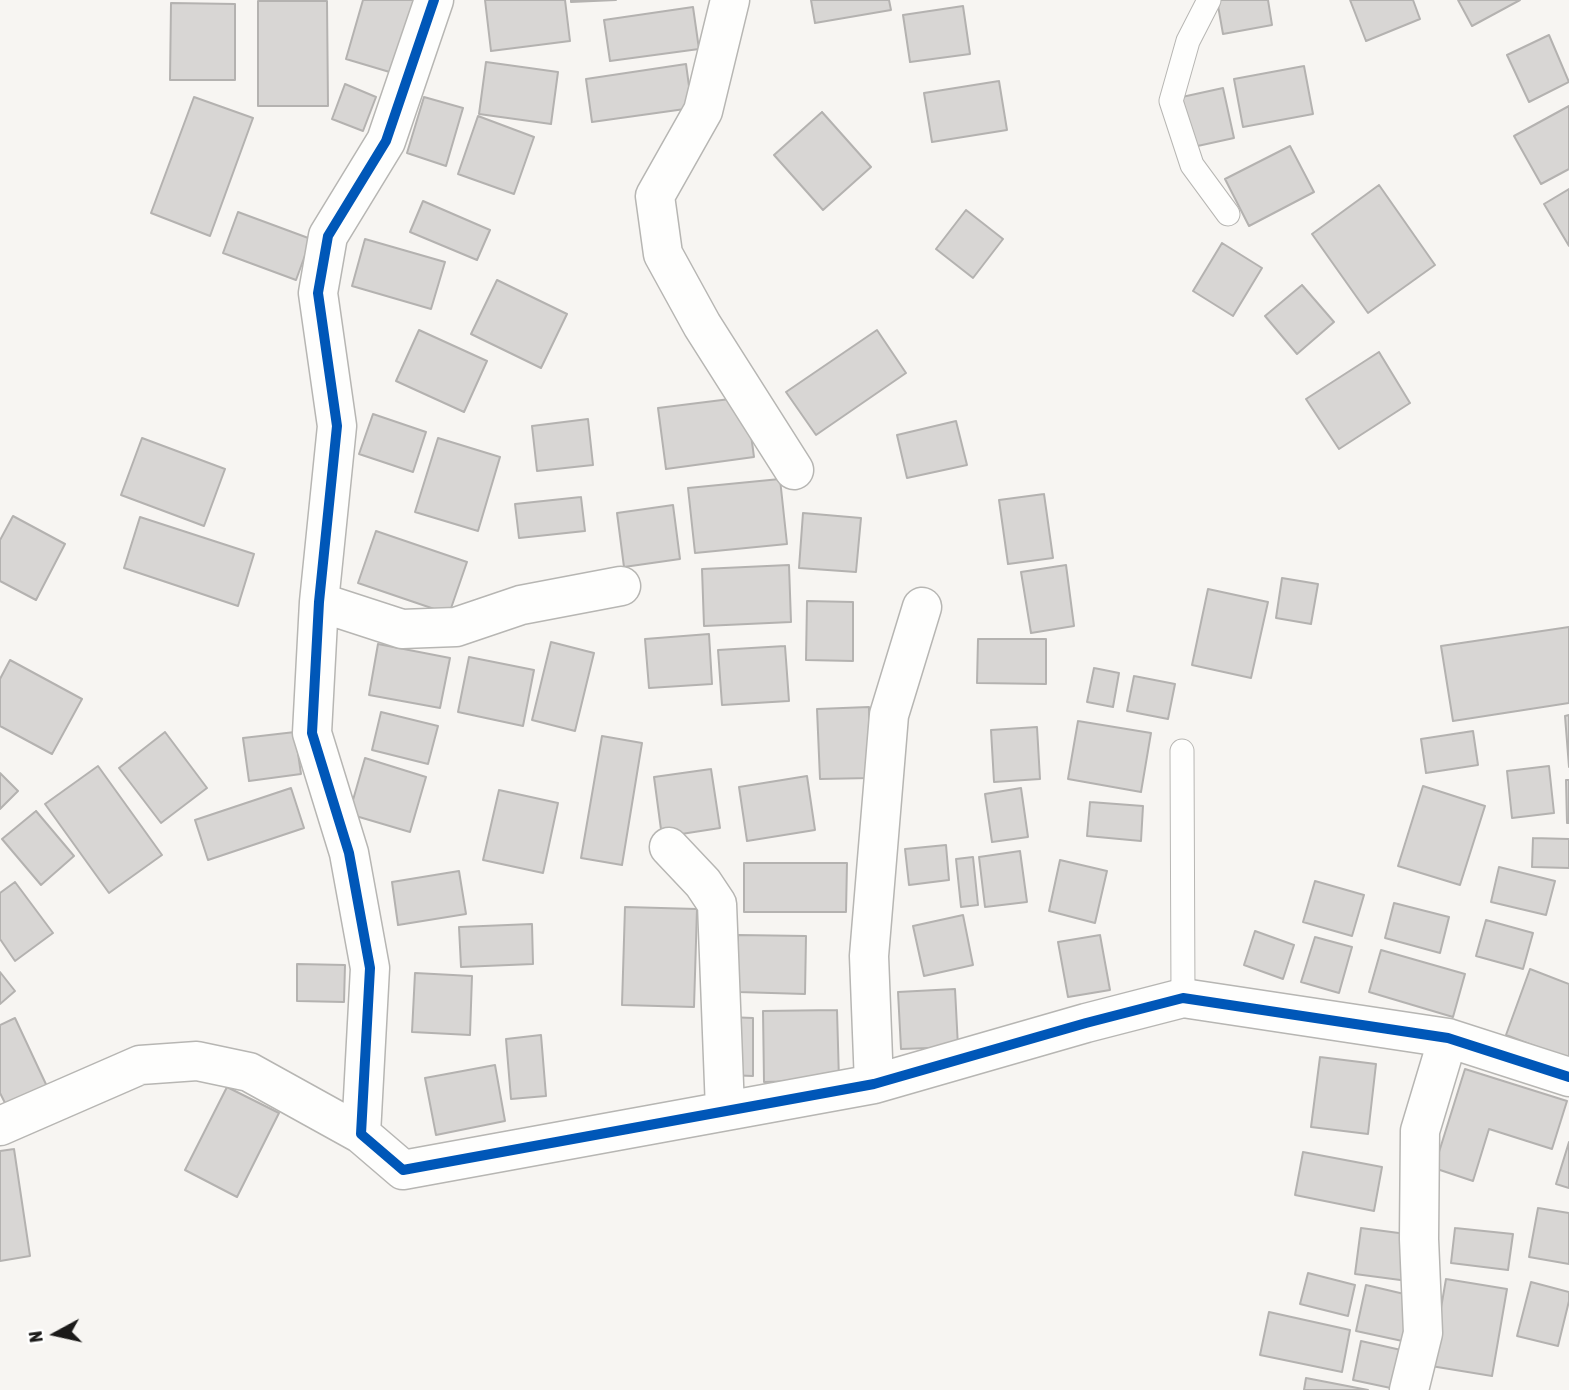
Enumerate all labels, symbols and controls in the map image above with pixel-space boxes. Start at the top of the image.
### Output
north arrow [21,1299,91,1369]
text: N [24,1330,47,1344]

